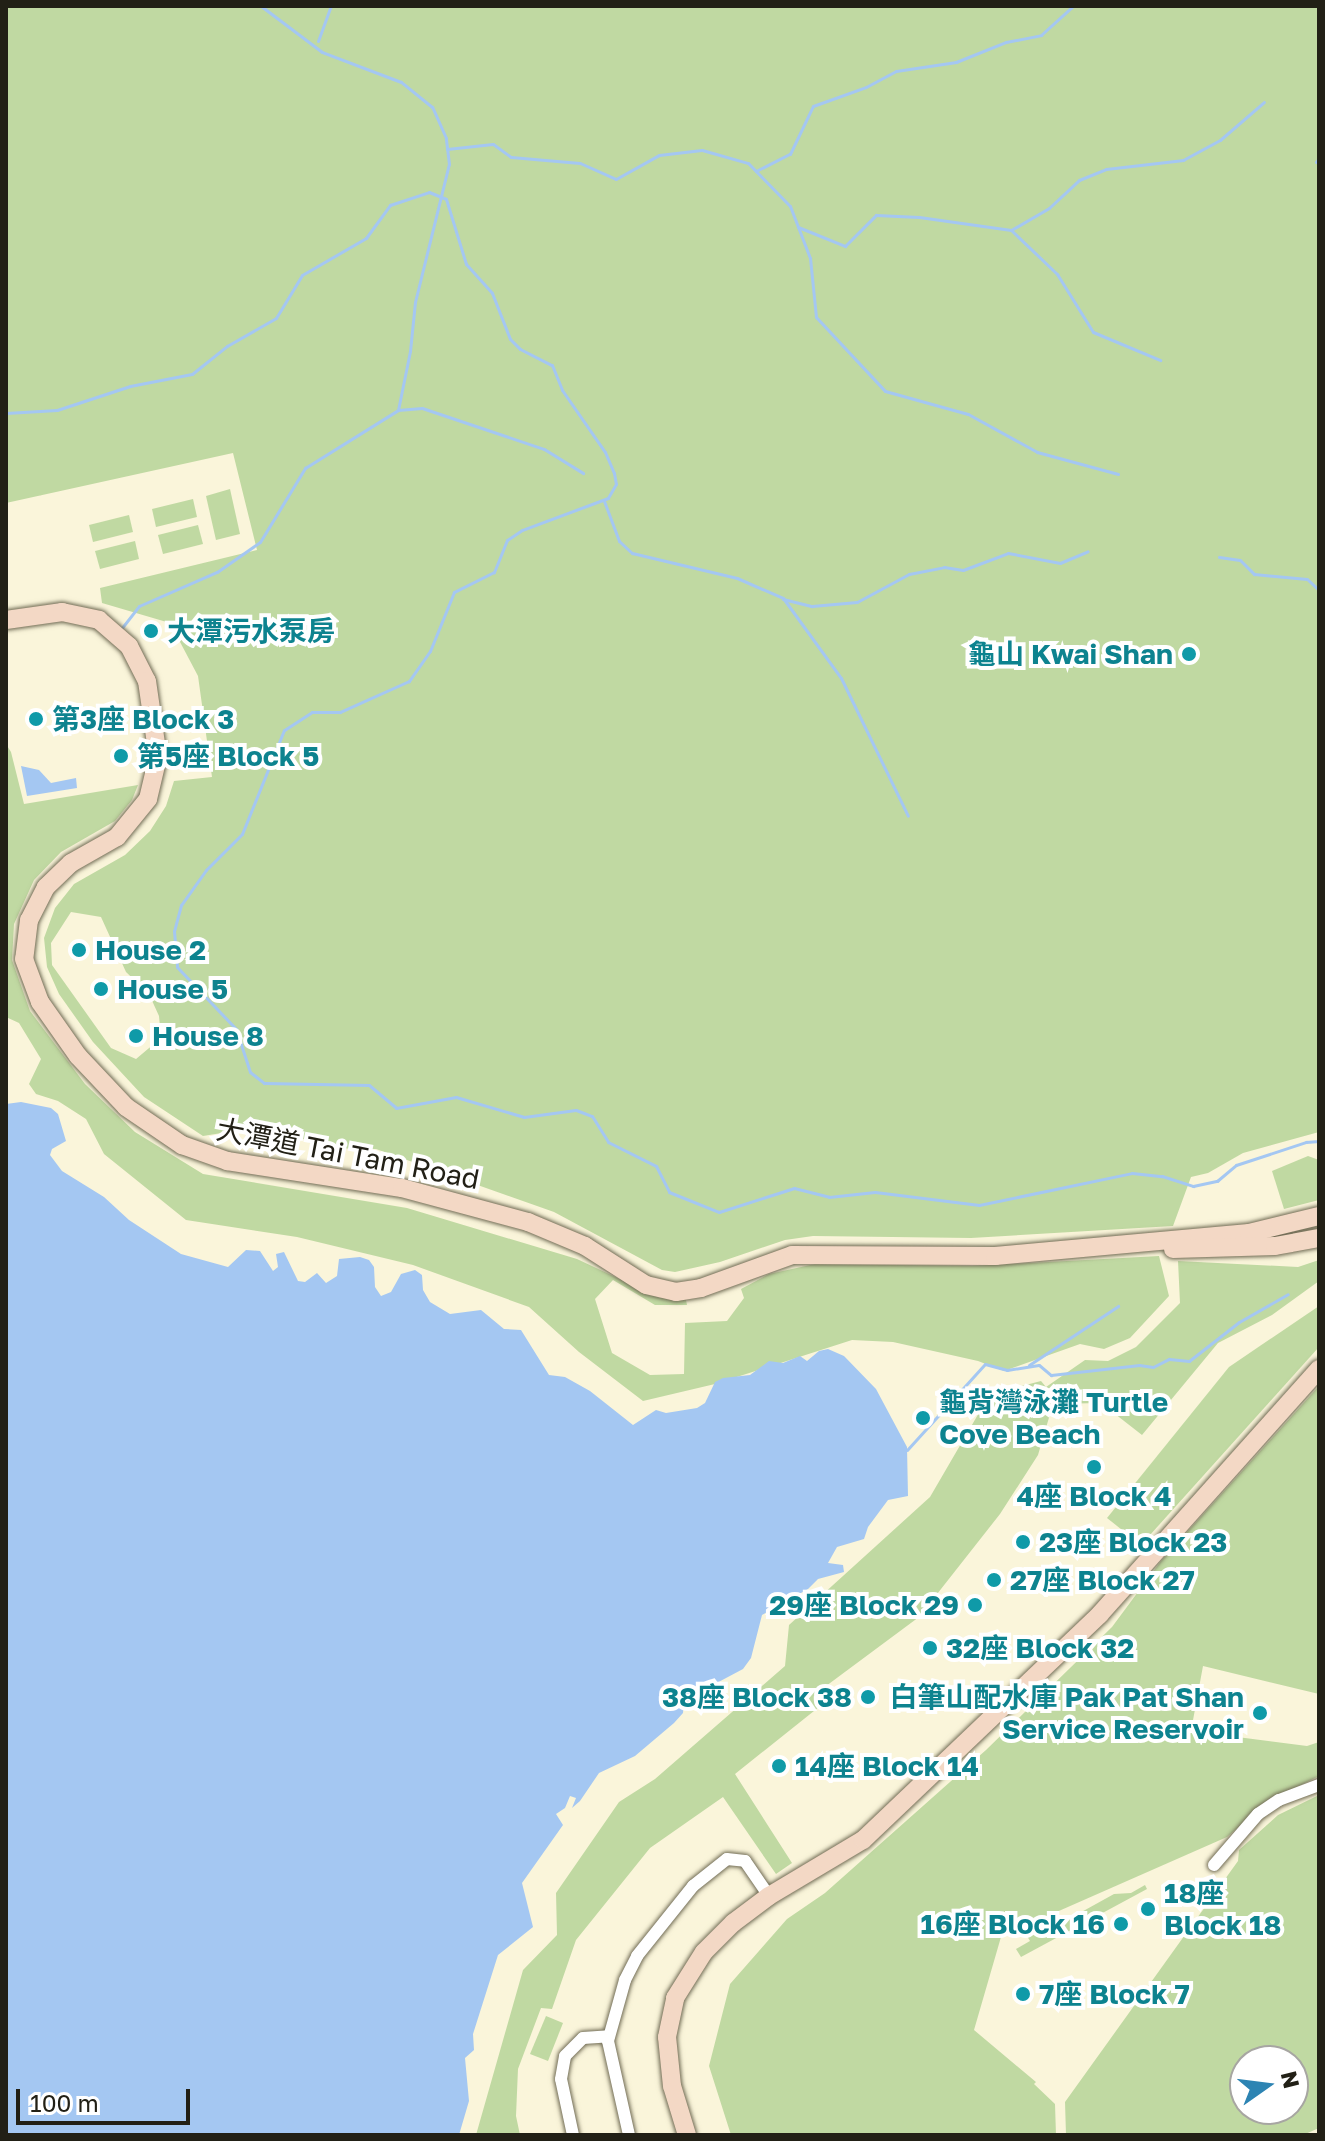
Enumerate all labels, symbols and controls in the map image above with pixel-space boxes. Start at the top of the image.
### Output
place label: 大潭污水泵房 [167,614,335,648]
marker: 大潭污水泵房 [142,622,160,640]
place label: 龜山 Kwai Shan [968,637,1173,671]
marker: 龜山 Kwai Shan [1180,645,1198,663]
place label: 第3座 Block 3 [52,702,234,736]
marker: 第3座 Block 3 [27,710,45,728]
place label: 第5座 Block 5 [137,739,319,773]
marker: 第5座 Block 5 [112,747,130,765]
place label: House 2 [95,933,206,967]
marker: House 2 [70,941,88,959]
place label: House 5 [117,972,228,1006]
marker: House 5 [92,980,110,998]
place label: House 8 [152,1019,264,1053]
marker: House 8 [127,1027,145,1045]
street label: 大潭道 Tai Tam Road [214,1112,482,1196]
place label: 龜背灣泳灘 Turtle Cove Beach [939,1385,1168,1451]
marker: 龜背灣泳灘 Turtle Cove Beach [914,1409,932,1427]
marker: 4座 Block 4 [1085,1458,1103,1476]
place label: 4座 Block 4 [1016,1479,1172,1513]
place label: 23座 Block 23 [1039,1525,1227,1559]
marker: 23座 Block 23 [1014,1533,1032,1551]
place label: 27座 Block 27 [1010,1563,1195,1597]
marker: 27座 Block 27 [985,1571,1003,1589]
place label: 29座 Block 29 [769,1588,959,1622]
marker: 29座 Block 29 [966,1596,984,1614]
place label: 32座 Block 32 [946,1631,1134,1665]
marker: 32座 Block 32 [921,1639,939,1657]
place label: 38座 Block 38 [662,1680,852,1714]
place label: 白筆山配水庫 Pak Pat Shan Service Reservoir [890,1680,1244,1746]
marker: 38座 Block 38 [859,1688,877,1706]
marker: 白筆山配水庫 Pak Pat Shan Service Reservoir [1251,1704,1269,1722]
place label: 14座 Block 14 [795,1749,979,1783]
marker: 14座 Block 14 [770,1757,788,1775]
place label: 18座 Block 18 [1164,1876,1281,1942]
marker: 18座 Block 18 [1139,1900,1157,1918]
place label: 16座 Block 16 [920,1907,1105,1941]
marker: 16座 Block 16 [1112,1915,1130,1933]
place label: 7座 Block 7 [1039,1977,1190,2011]
marker: 7座 Block 7 [1014,1985,1032,2003]
north arrow [1229,2045,1309,2125]
text: N [1276,2068,1306,2091]
scale bar [20,2073,194,2123]
text: 100 m [30,2088,99,2117]

